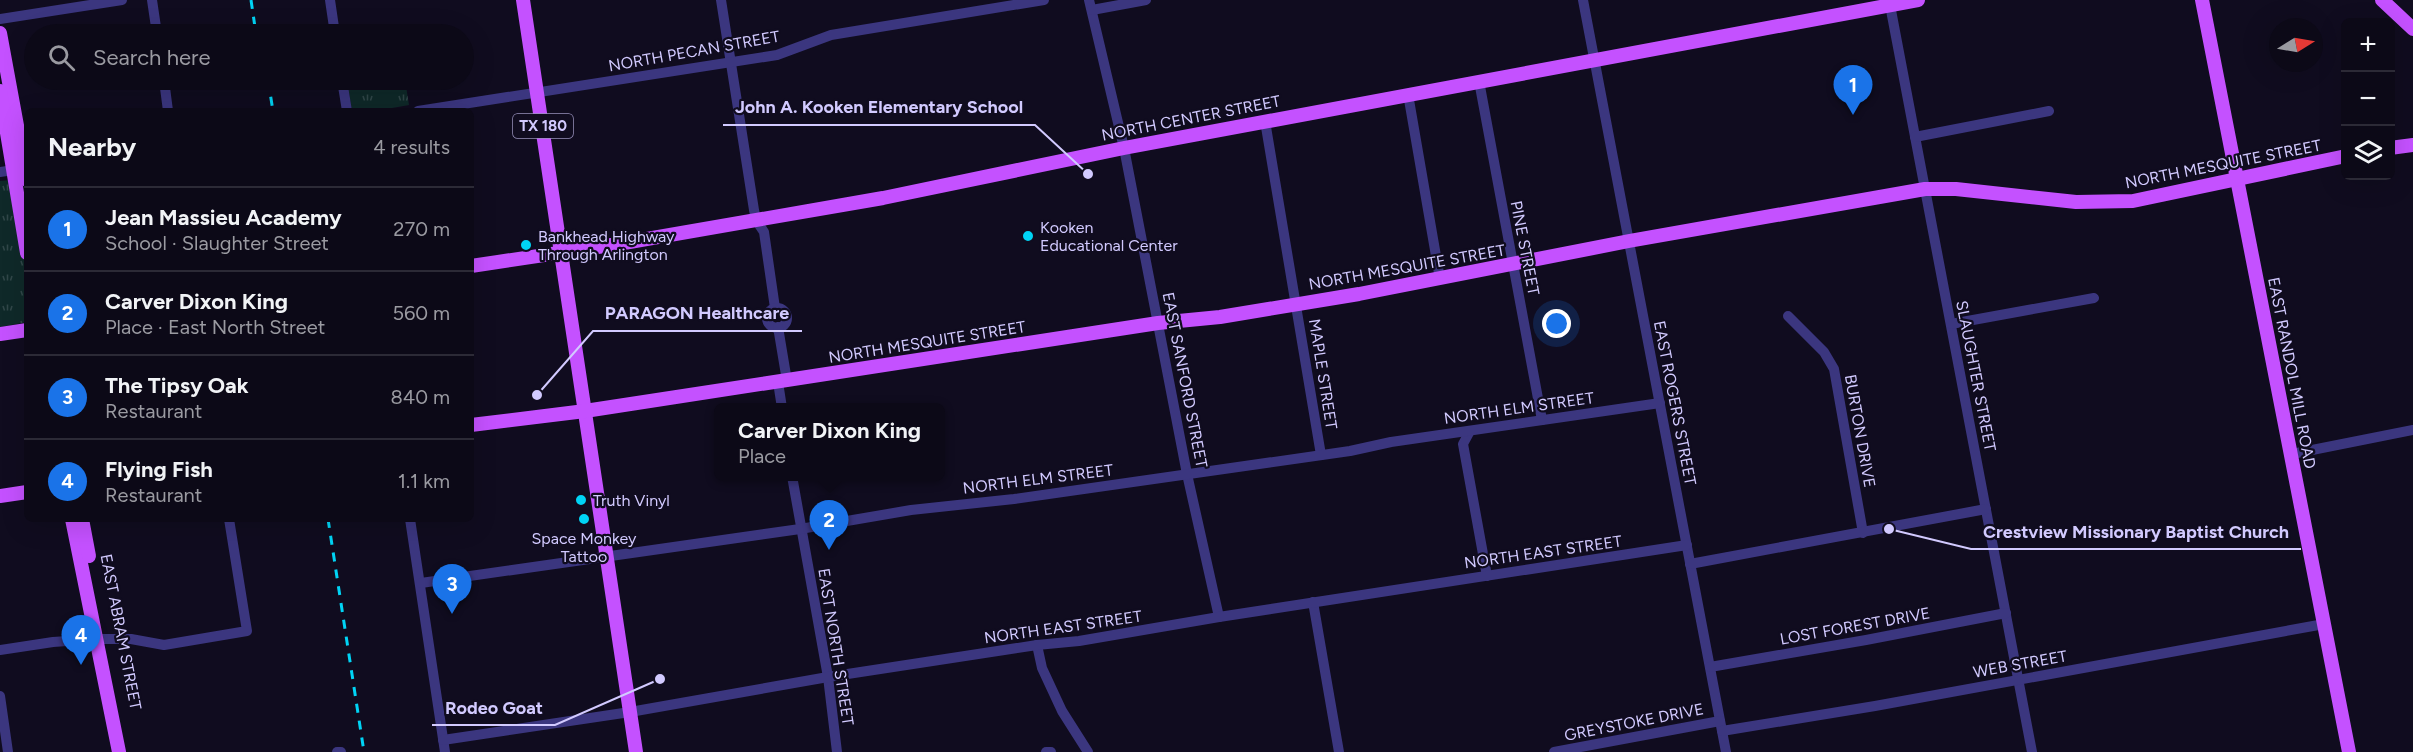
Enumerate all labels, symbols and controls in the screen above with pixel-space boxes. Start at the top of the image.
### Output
north arrow [2269,18,2323,72]
map controls [2341,18,2395,180]
button: + [2341,18,2395,72]
search box [24,24,474,90]
street label: NORTH PECAN STREET [607,27,781,75]
icon: search [45,41,78,74]
text: Search here [93,44,211,71]
pin: 1 [1834,66,1872,115]
button: − [2341,72,2395,126]
callout: John A. Kooken Elementary School [723,89,1035,125]
street label: NORTH CENTER STREET [1100,91,1282,145]
text: John A. Kooken Elementary School [735,96,1023,118]
road number: TX 180 [513,114,573,138]
button: layers [2341,126,2395,180]
text: Nearby [48,131,136,163]
text: 4 results [373,135,450,159]
street label: NORTH MESQUITE STREET [2123,136,2323,192]
street label: PINE STREET [1507,199,1544,297]
text: Jean Massieu Academy [105,204,342,231]
text: 1 [63,217,72,241]
text: 270 m [393,217,450,241]
place label: Kooken Educational Center [1040,218,1178,255]
place label: Bankhead Highway Through Arlington [538,227,675,264]
marker: Kooken Educational Center [1021,229,1035,243]
text: School · Slaughter Street [105,231,329,255]
marker: Bankhead Highway Through Arlington [519,238,533,252]
street label: NORTH MESQUITE STREET [1307,240,1507,294]
street label: EAST RANDOL MILL ROAD [2264,276,2320,470]
text: Carver Dixon King [105,288,288,315]
street label: EAST SANFORD STREET [1159,291,1211,470]
callout: PARAGON Healthcare [593,295,802,331]
street label: SLAUGHTER STREET [1952,299,2000,453]
text: 2 [62,301,73,325]
text: 560 m [392,301,450,325]
text: PARAGON Healthcare [605,302,789,324]
your location [1542,309,1571,338]
text: Place · East North Street [105,315,325,339]
street label: NORTH MESQUITE STREET [827,317,1027,367]
street label: MAPLE STREET [1305,317,1341,431]
street label: EAST ROGERS STREET [1650,319,1700,487]
text: The Tipsy Oak [105,372,249,399]
street label: BURTON DRIVE [1841,373,1879,489]
text: 3 [62,385,73,409]
text: 840 m [391,385,450,409]
street label: NORTH ELM STREET [1443,388,1595,428]
text: Restaurant [105,399,202,423]
popup [714,403,945,481]
text: Carver Dixon King [738,417,921,444]
text: Place [738,444,786,468]
text: Flying Fish [105,456,213,483]
street label: NORTH ELM STREET [962,460,1114,498]
text: 4 [61,469,74,493]
text: 1.1 km [398,469,450,493]
text: Restaurant [105,483,202,507]
place label: Truth Vinyl [593,491,670,510]
marker: Truth Vinyl [574,493,588,507]
pin: 2 [810,500,848,550]
marker: Space Monkey Tattoo [577,512,591,526]
callout: Crestview Missionary Baptist Church [1971,513,2301,549]
text: Crestview Missionary Baptist Church [1983,521,2289,543]
place label: Space Monkey Tattoo [531,529,637,566]
street label: NORTH EAST STREET [1463,532,1623,572]
street label: EAST ABRAM STREET [97,552,145,712]
pin: 3 [432,564,472,614]
street label: EAST NORTH STREET [814,567,858,727]
street label: LOST FOREST DRIVE [1778,603,1932,649]
street label: NORTH EAST STREET [983,607,1143,647]
pin: 4 [62,616,100,665]
street label: WEB STREET [1972,646,2069,682]
callout: Rodeo Goat [432,689,555,725]
text: Rodeo Goat [445,697,543,719]
street label: GREYSTOKE DRIVE [1563,699,1705,745]

